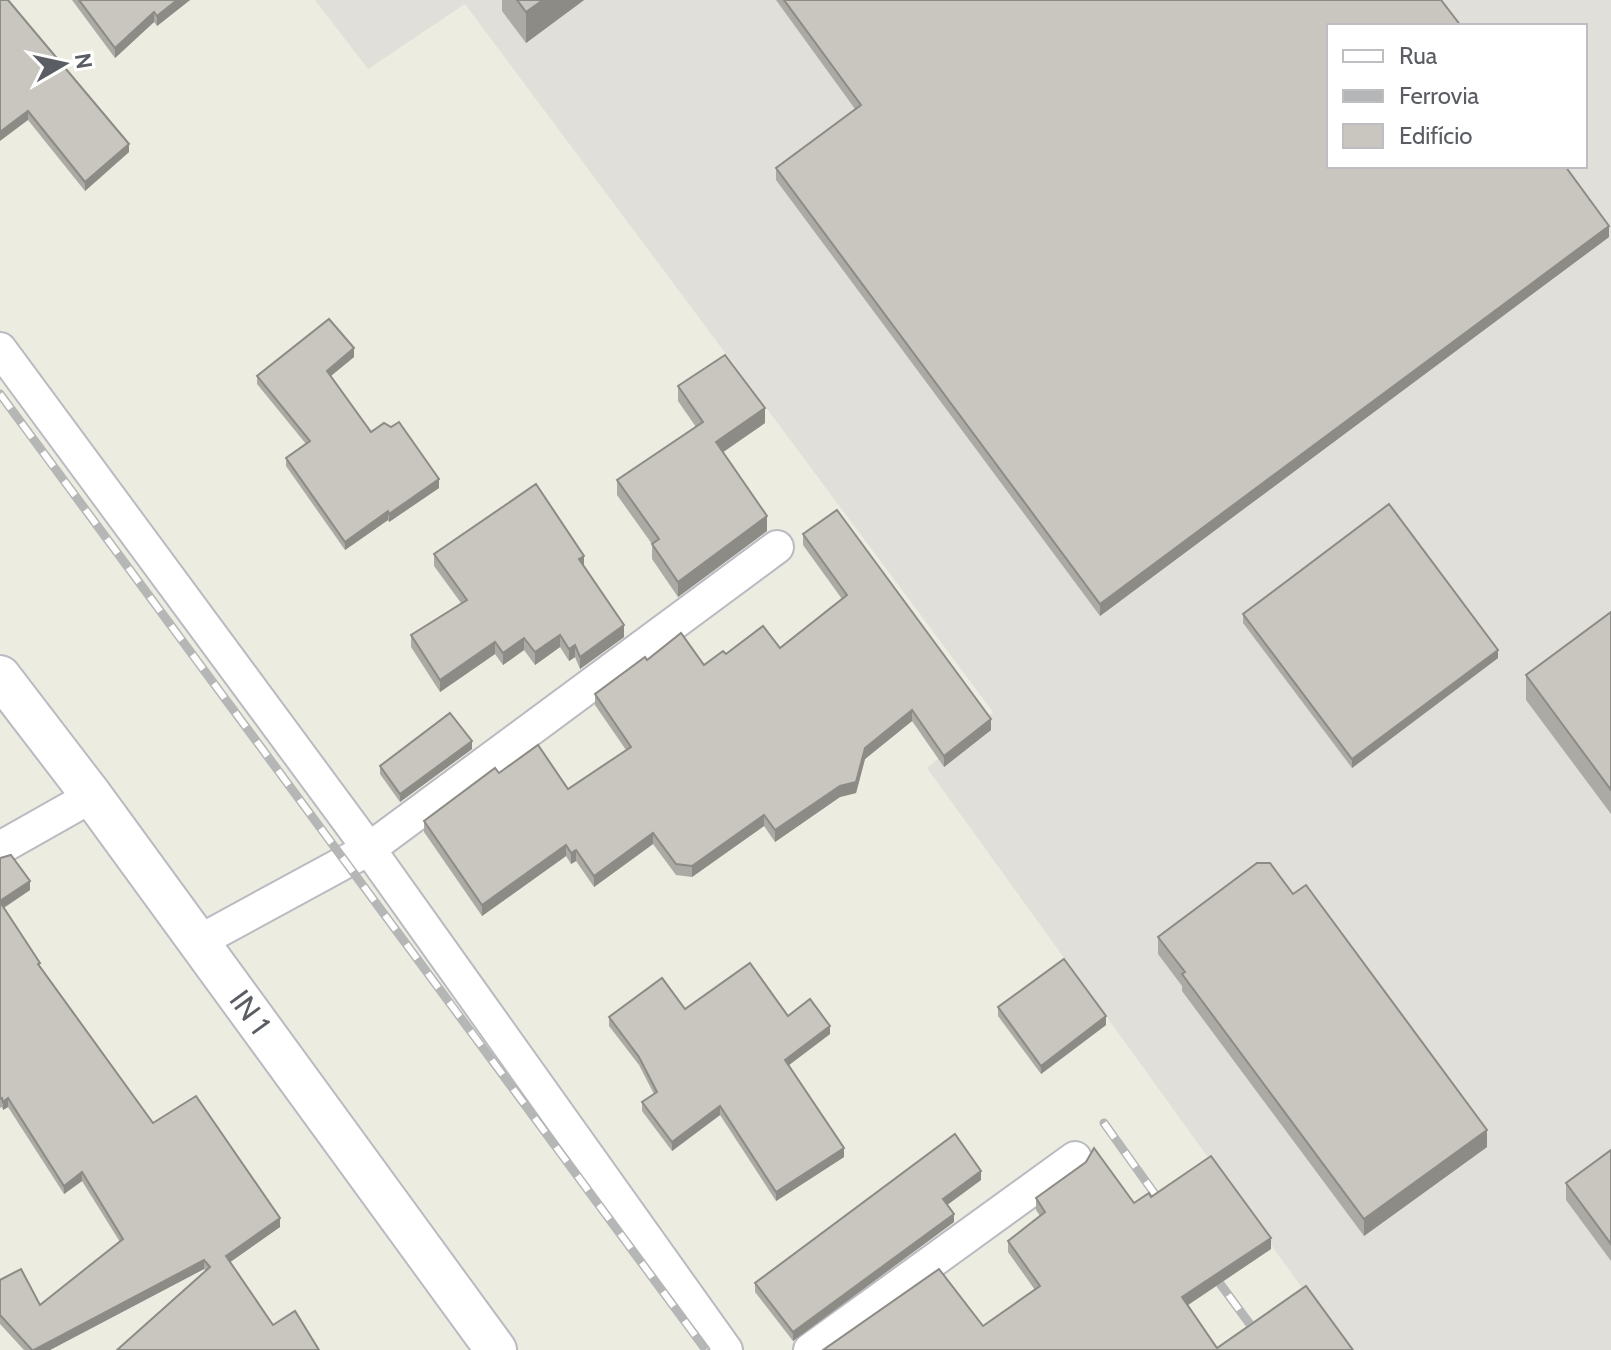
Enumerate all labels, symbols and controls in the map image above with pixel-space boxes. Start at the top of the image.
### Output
north arrow [24,24,104,104]
legend [1327,24,1587,168]
text: Rua [1399,41,1438,70]
text: N [69,51,98,71]
text: Ferrovia [1399,81,1480,110]
text: Edifício [1399,121,1473,150]
street label: IN 1 [222,983,278,1041]

